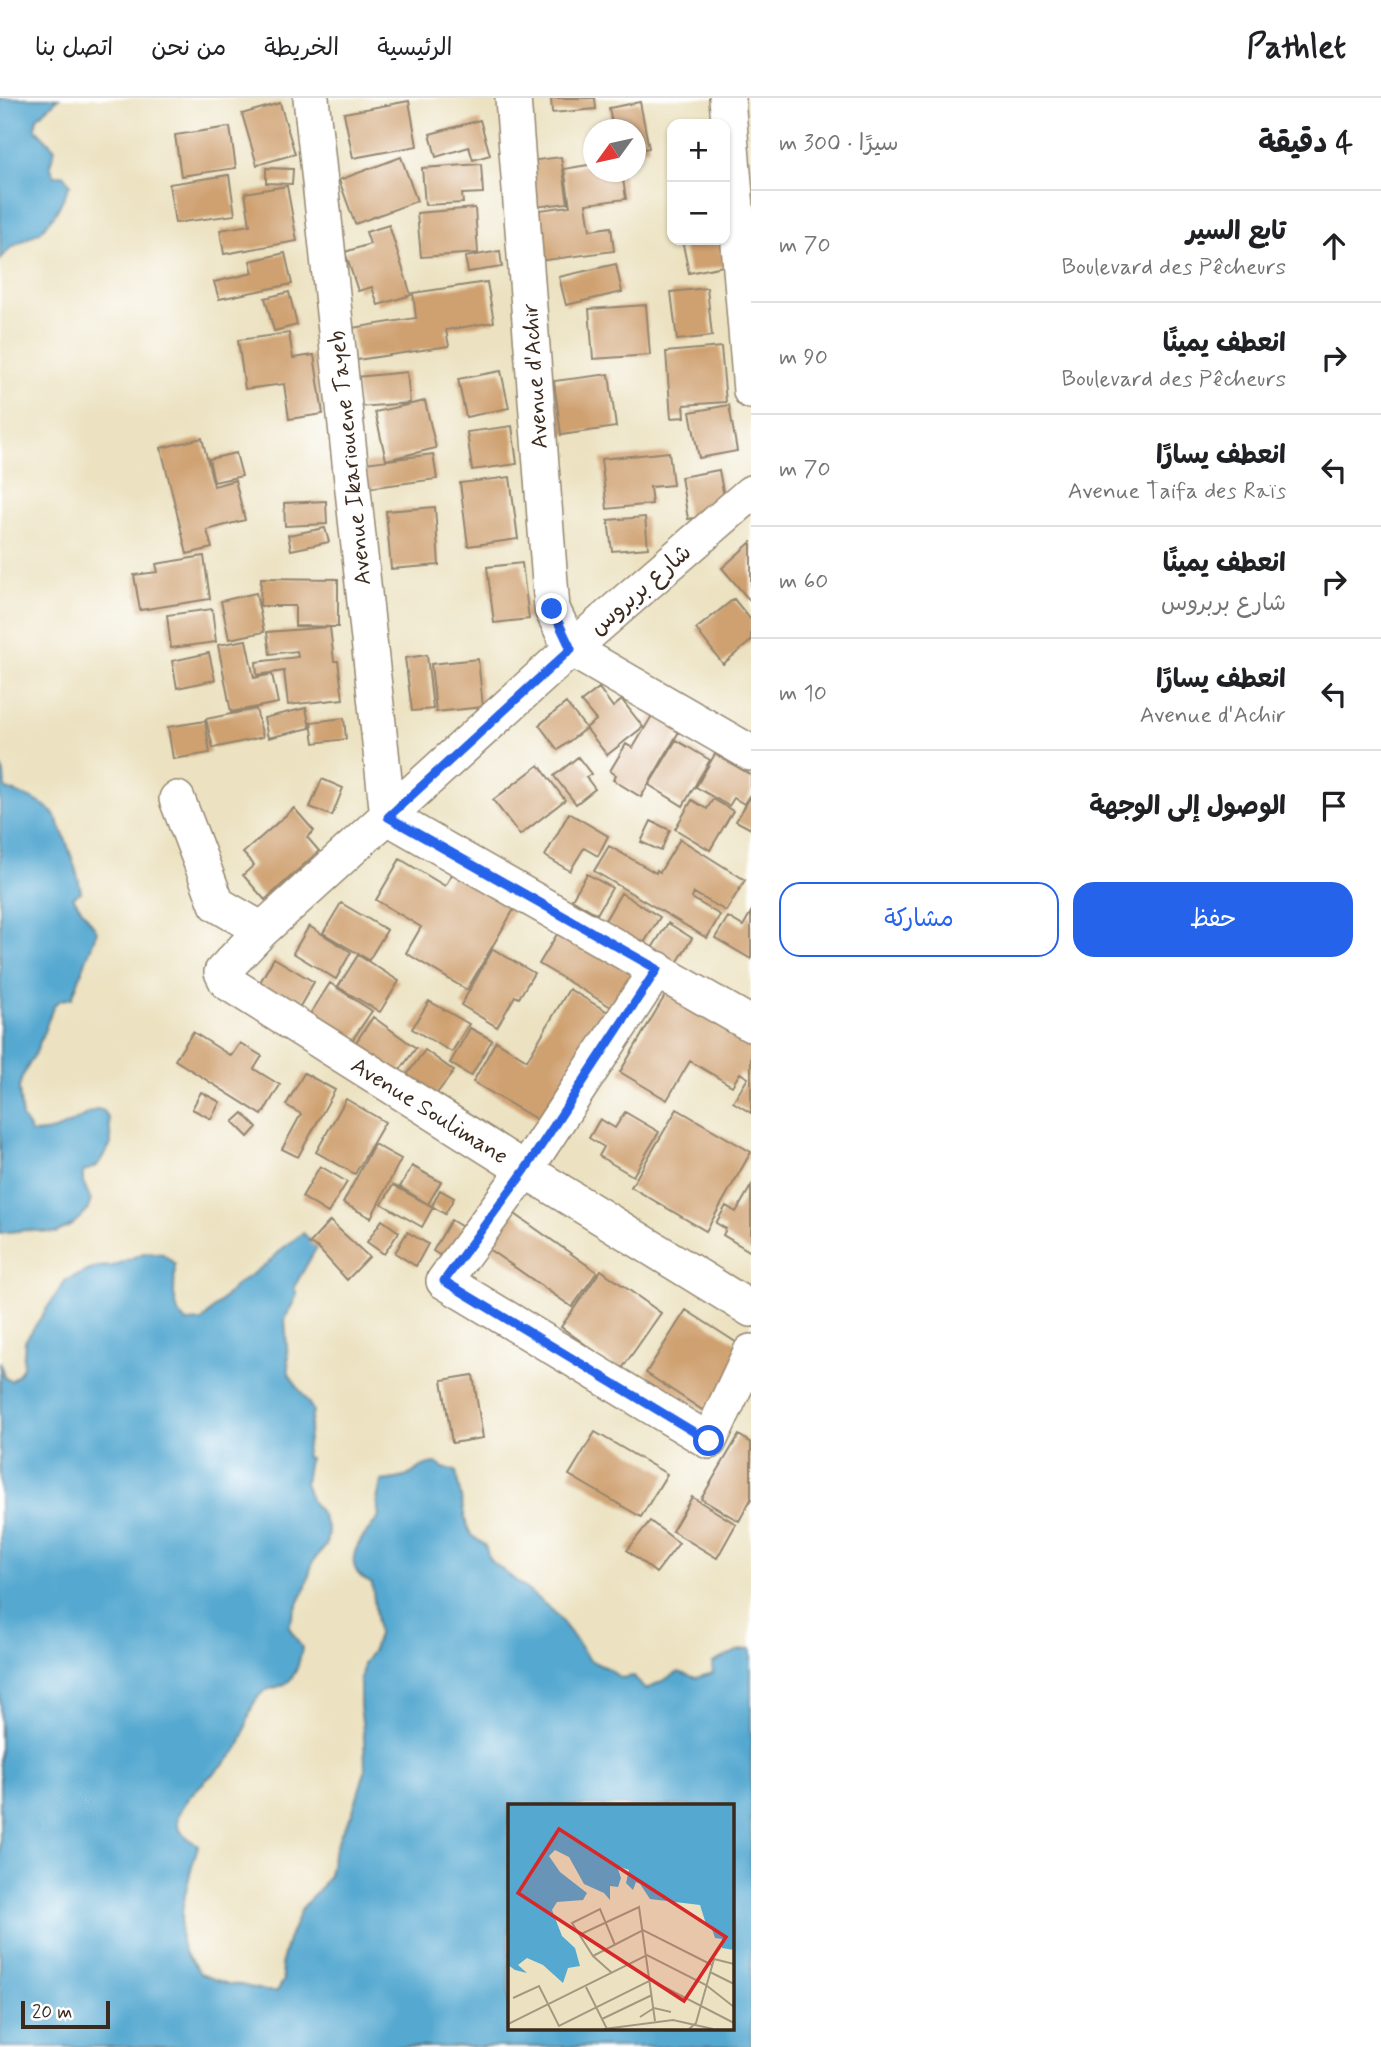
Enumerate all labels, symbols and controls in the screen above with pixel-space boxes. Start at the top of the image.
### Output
text: Pathlet [1246,26,1346,70]
text: اتصل بنا [35,33,113,64]
text: من نحن [151,33,226,64]
text: الخريطة [264,33,339,64]
text: الرئيسية [377,33,453,64]
north arrow [583,119,646,182]
map controls [667,119,730,245]
button: + [667,119,730,182]
text: 4 دقيقة [1258,124,1353,163]
text: سيرًا · 300 m [779,129,899,159]
button: − [667,182,730,245]
text: تابع السير [1186,215,1286,249]
icon: ahead [1315,227,1353,265]
text: 70 m [779,231,831,261]
text: Boulevard des Pêcheurs [1062,253,1286,283]
street label: Avenue d'Achir [516,302,556,450]
text: انعطف يمينًا [1163,327,1286,361]
street label: Avenue Ikariouene Tayeb [323,329,379,587]
icon: right [1315,339,1353,377]
text: 90 m [779,343,828,373]
text: Boulevard des Pêcheurs [1062,365,1286,395]
text: انعطف يسارًا [1156,439,1286,473]
icon: left [1315,451,1353,489]
text: 70 m [779,455,831,485]
text: Avenue Taifa des Raïs [1068,477,1286,507]
street label: شارع بربروس [584,538,698,643]
text: انعطف يمينًا [1163,547,1286,581]
icon: right [1315,563,1353,601]
text: 60 m [779,567,828,597]
text: شارع بربروس [1161,589,1286,619]
route end [536,593,567,624]
text: انعطف يسارًا [1156,663,1286,697]
icon: left [1315,675,1353,713]
text: 10 m [779,679,827,709]
text: Avenue d'Achir [1140,701,1286,731]
icon: arrive [1315,787,1353,825]
text: الوصول إلى الوجهة [1089,790,1286,824]
button: مشاركة [779,882,1059,957]
button: حفظ [1073,882,1353,957]
street label: Avenue Soulimane [345,1051,513,1172]
route start [693,1425,724,1456]
inset map [508,1804,734,2030]
scale bar [21,1998,110,2030]
text: 20 m [32,2000,72,2025]

